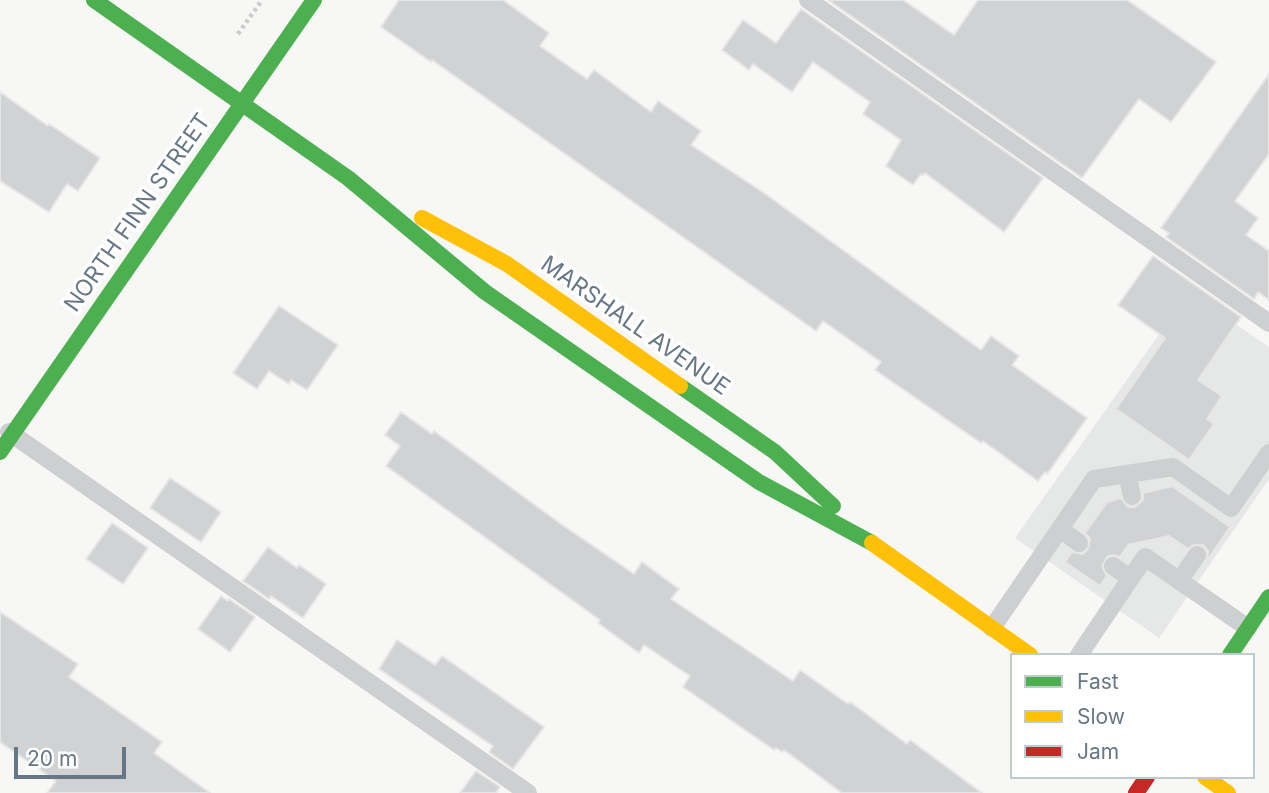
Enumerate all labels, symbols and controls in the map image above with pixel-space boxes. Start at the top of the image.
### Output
street label: NORTH FINN STREET [59,108,217,318]
street label: MARSHALL AVENUE [535,250,735,402]
legend [1010,653,1255,779]
text: Fast [1077,669,1119,694]
text: Slow [1077,704,1125,729]
scale bar [18,734,130,778]
text: Jam [1077,739,1119,764]
text: 20 m [27,746,77,771]

